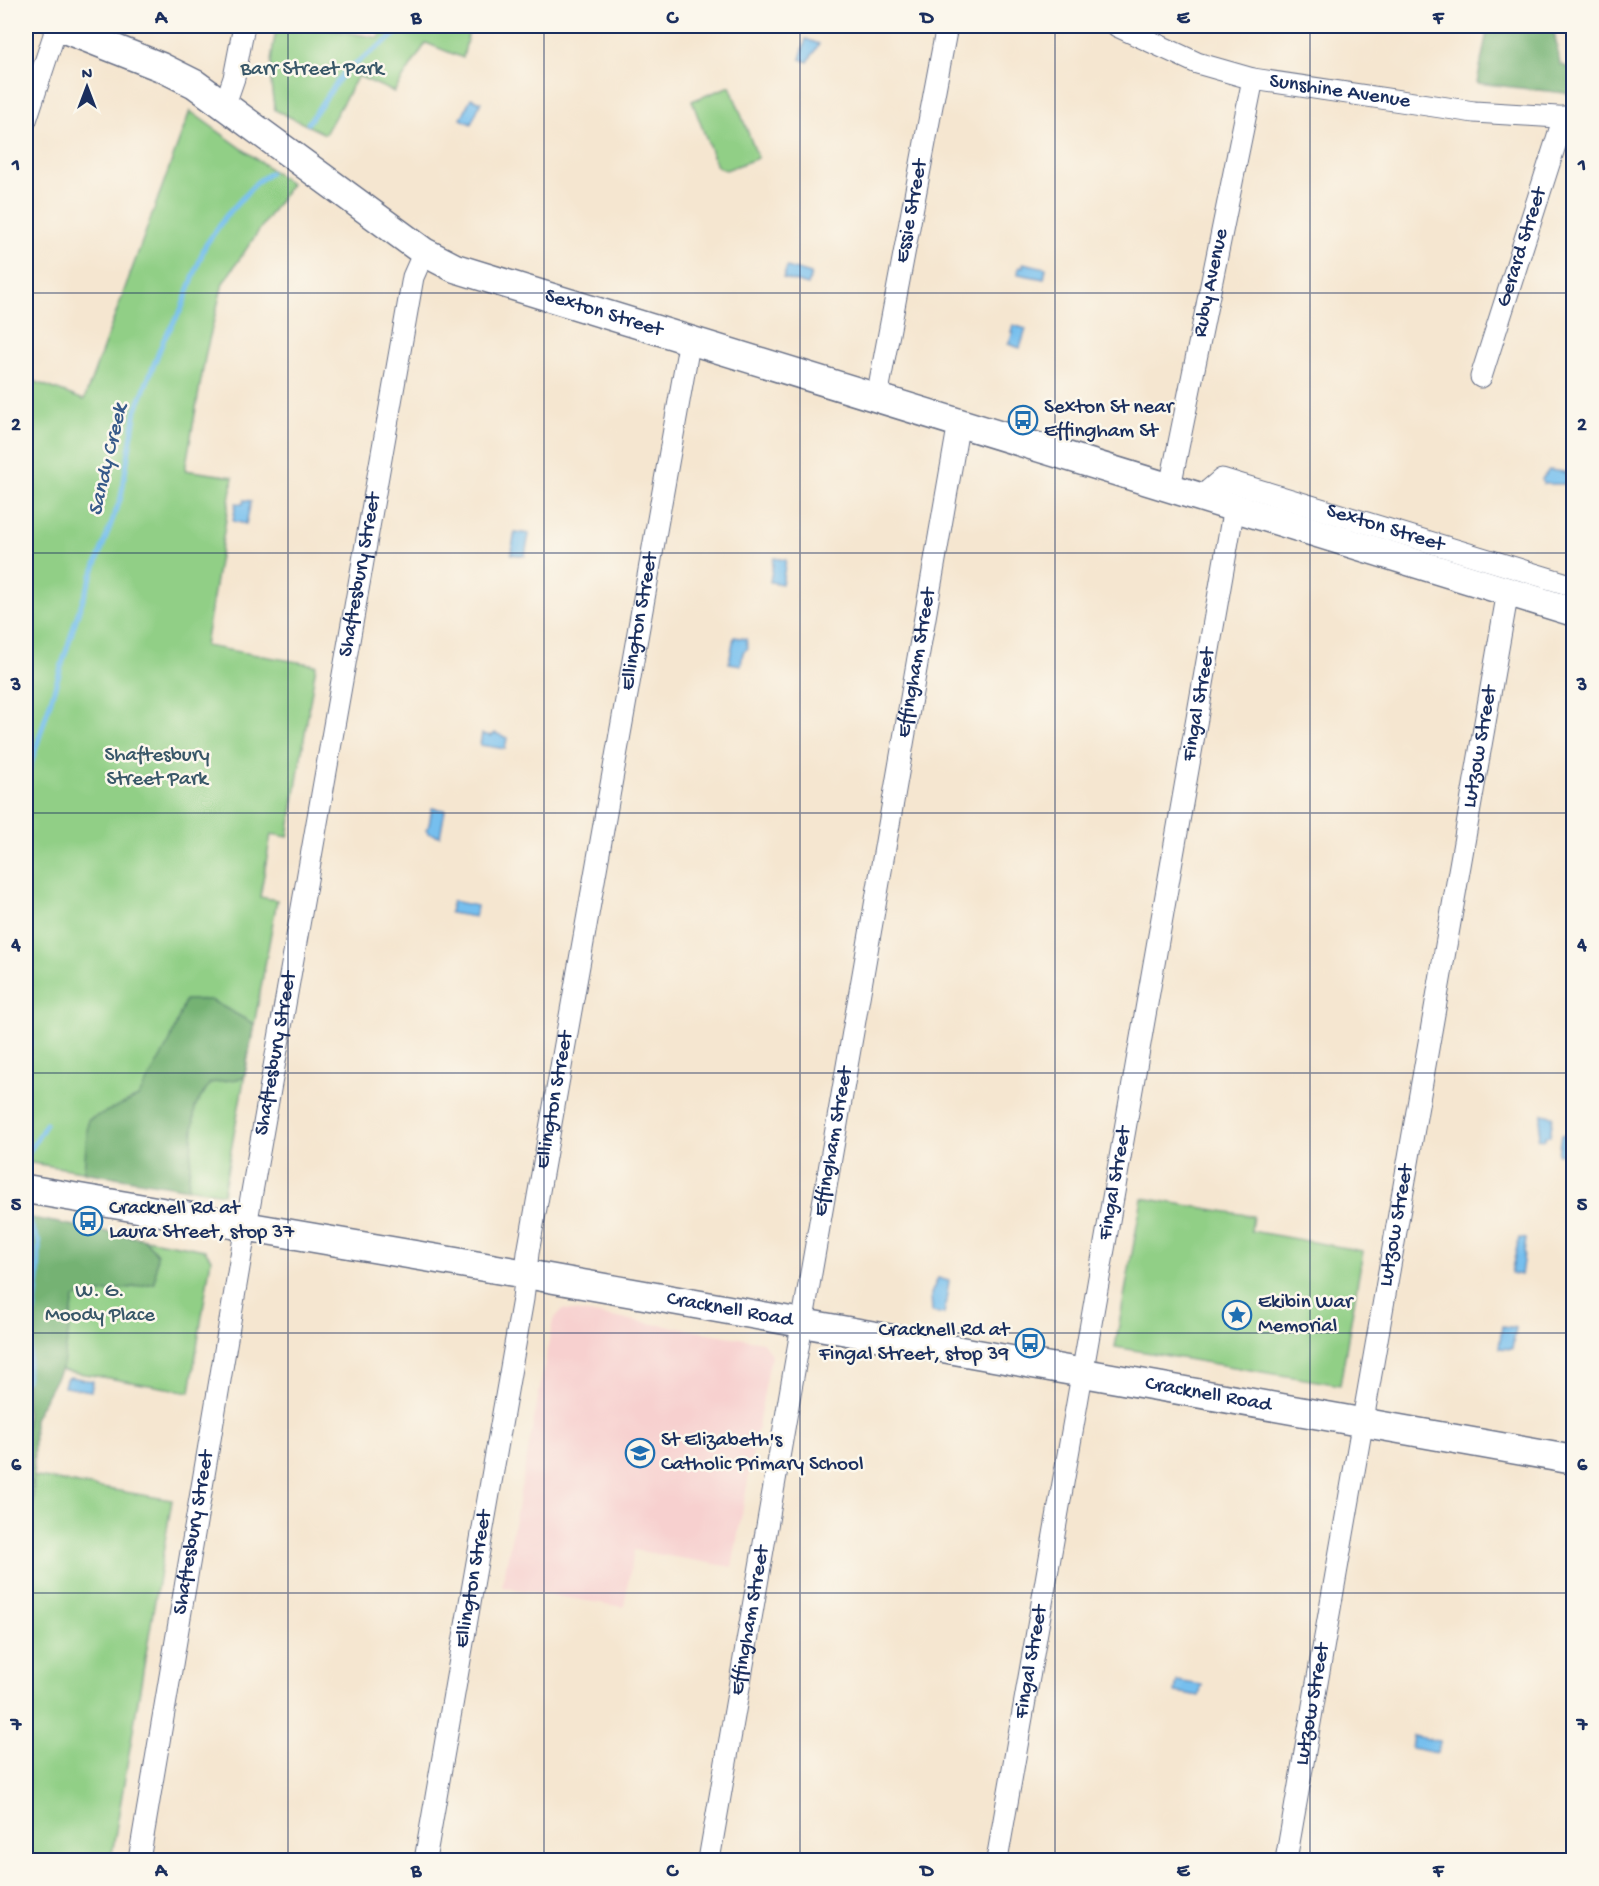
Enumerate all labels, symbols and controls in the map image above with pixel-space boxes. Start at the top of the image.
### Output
text: A [154,8,169,31]
text: B [410,8,422,31]
text: C [666,8,680,31]
text: D [918,8,934,31]
text: E [1177,8,1191,31]
text: F [1432,8,1445,31]
north arrow [57,57,117,117]
park label: Barr Street Park [239,58,386,83]
text: N [82,66,93,85]
street label: Sunshine Avenue [1268,69,1413,115]
text: 1 [11,155,20,178]
street label: Essie Street [890,155,935,265]
text: 1 [1577,155,1586,178]
street label: Gerard Street [1492,182,1554,310]
street label: Ruby Avenue [1188,225,1235,340]
street label: Sexton Street [541,284,668,344]
place label: Sexton St near Effingham St [1044,396,1175,445]
water label: Sandy Creek [84,399,135,518]
bus stop icon: Sexton St near Effingham St [1007,404,1039,436]
text: 2 [11,415,21,438]
text: 2 [1577,415,1587,438]
street label: Shaftesbury Street [334,489,388,659]
street label: Sexton Street [1323,499,1449,559]
street label: Ellington Street [615,548,665,692]
street label: Effingham Street [892,584,943,740]
street label: Fingal Street [1177,644,1222,764]
text: 3 [10,675,21,698]
text: 3 [1576,675,1587,698]
street label: Lutzow Street [1458,681,1504,810]
park label: Shaftesbury Street Park [105,744,210,793]
text: 4 [10,935,21,958]
text: 4 [1576,935,1587,958]
street label: Shaftesbury Street [250,967,303,1138]
street label: Ellington Street [531,1027,580,1171]
street label: Effingham Street [809,1063,860,1218]
street label: Fingal Street [1093,1122,1138,1243]
street label: Lutzow Street [1374,1160,1420,1289]
text: 5 [11,1195,22,1218]
text: 5 [1577,1195,1588,1218]
place label: Cracknell Rd at Laura Street, stop 37 [109,1197,295,1246]
bus stop icon: Cracknell Rd at Laura Street, stop 37 [72,1205,104,1237]
park label: W. G. Moody Place [45,1280,156,1329]
street label: Cracknell Road [664,1287,796,1334]
place label: Ekibin War Memorial [1258,1291,1354,1340]
place icon: Ekibin War Memorial [1221,1299,1253,1331]
place label: Cracknell Rd at Fingal Street, stop 39 [818,1319,1011,1368]
bus stop icon: Cracknell Rd at Fingal Street, stop 39 [1014,1327,1046,1359]
street label: Cracknell Road [1143,1372,1275,1419]
place label: St Elizabeth's Catholic Primary School [661,1429,864,1478]
school or university icon: St Elizabeth's Catholic Primary School [624,1437,656,1469]
street label: Shaftesbury Street [168,1446,221,1617]
text: 6 [11,1455,22,1478]
text: 6 [1577,1455,1588,1478]
street label: Ellington Street [450,1506,499,1650]
street label: Effingham Street [725,1542,776,1697]
street label: Fingal Street [1009,1601,1054,1722]
street label: Lutzow Street [1290,1639,1337,1767]
text: 7 [10,1715,23,1738]
text: 7 [1576,1715,1589,1738]
text: A [154,1861,169,1884]
text: B [410,1861,422,1884]
text: C [666,1861,680,1884]
text: D [918,1861,934,1884]
text: E [1177,1861,1191,1884]
text: F [1432,1861,1445,1884]

